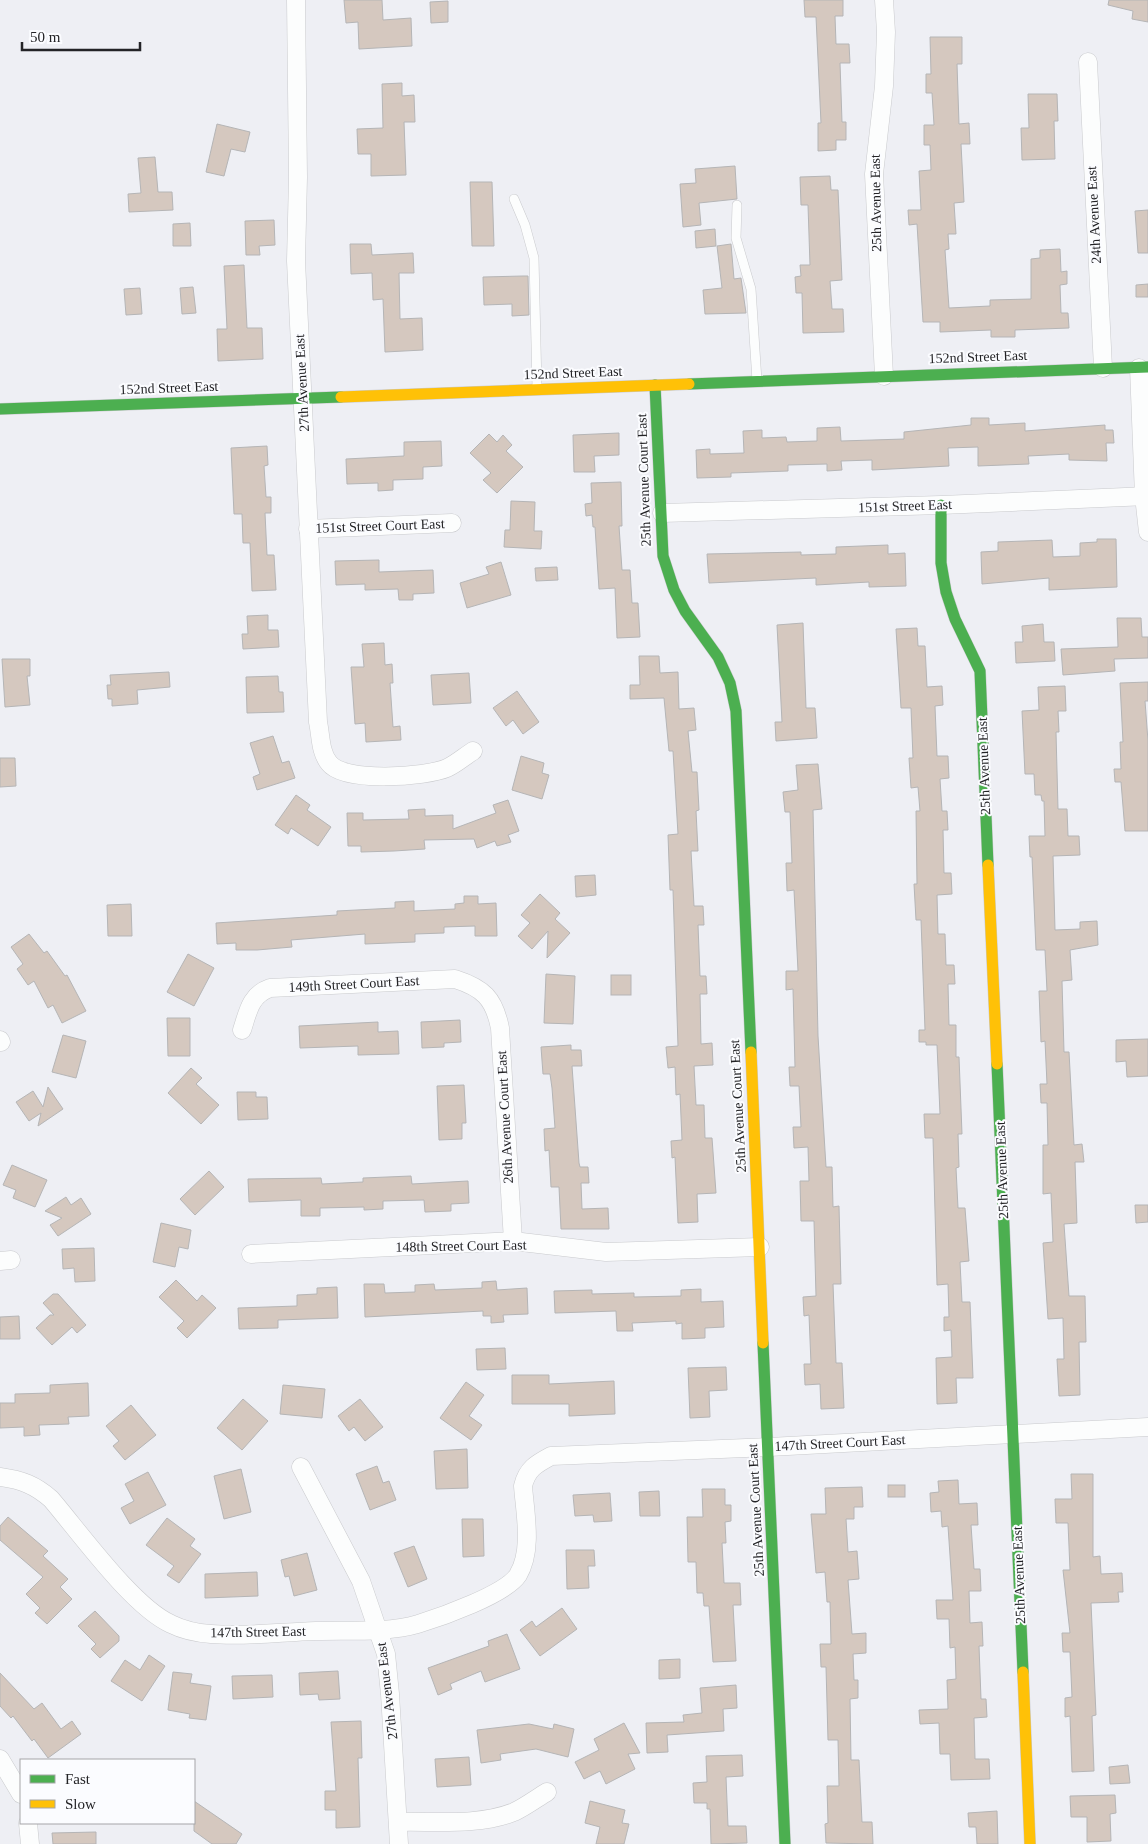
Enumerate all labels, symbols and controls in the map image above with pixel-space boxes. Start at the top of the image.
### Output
scale bar [22,20,140,52]
text: 50 m [30,29,61,45]
street label: 25th Avenue East [868,154,884,252]
street label: 24th Avenue East [1084,166,1104,264]
street label: 27th Avenue East [292,334,312,432]
street label: 152nd Street East [928,348,1028,366]
street label: 152nd Street East [523,364,623,382]
street label: 152nd Street East [119,379,219,397]
street label: 25th Avenue Court East [634,413,654,547]
street label: 151st Street East [858,497,952,515]
street label: 151st Street Court East [315,516,445,536]
street label: 25th Avenue East [975,717,993,815]
street label: 149th Street Court East [288,973,420,995]
street label: 25th Avenue Court East [727,1039,749,1173]
street label: 26th Avenue Court East [494,1050,516,1184]
street label: 25th Avenue East [993,1121,1011,1219]
street label: 148th Street Court East [395,1237,527,1255]
street label: 147th Street Court East [774,1432,906,1454]
street label: 25th Avenue Court East [745,1443,767,1577]
street label: 25th Avenue East [1010,1526,1028,1624]
street label: 147th Street East [210,1624,306,1640]
street label: 27th Avenue East [374,1641,400,1740]
legend [20,1759,195,1824]
text: Fast [65,1771,91,1787]
text: Slow [65,1796,96,1812]

